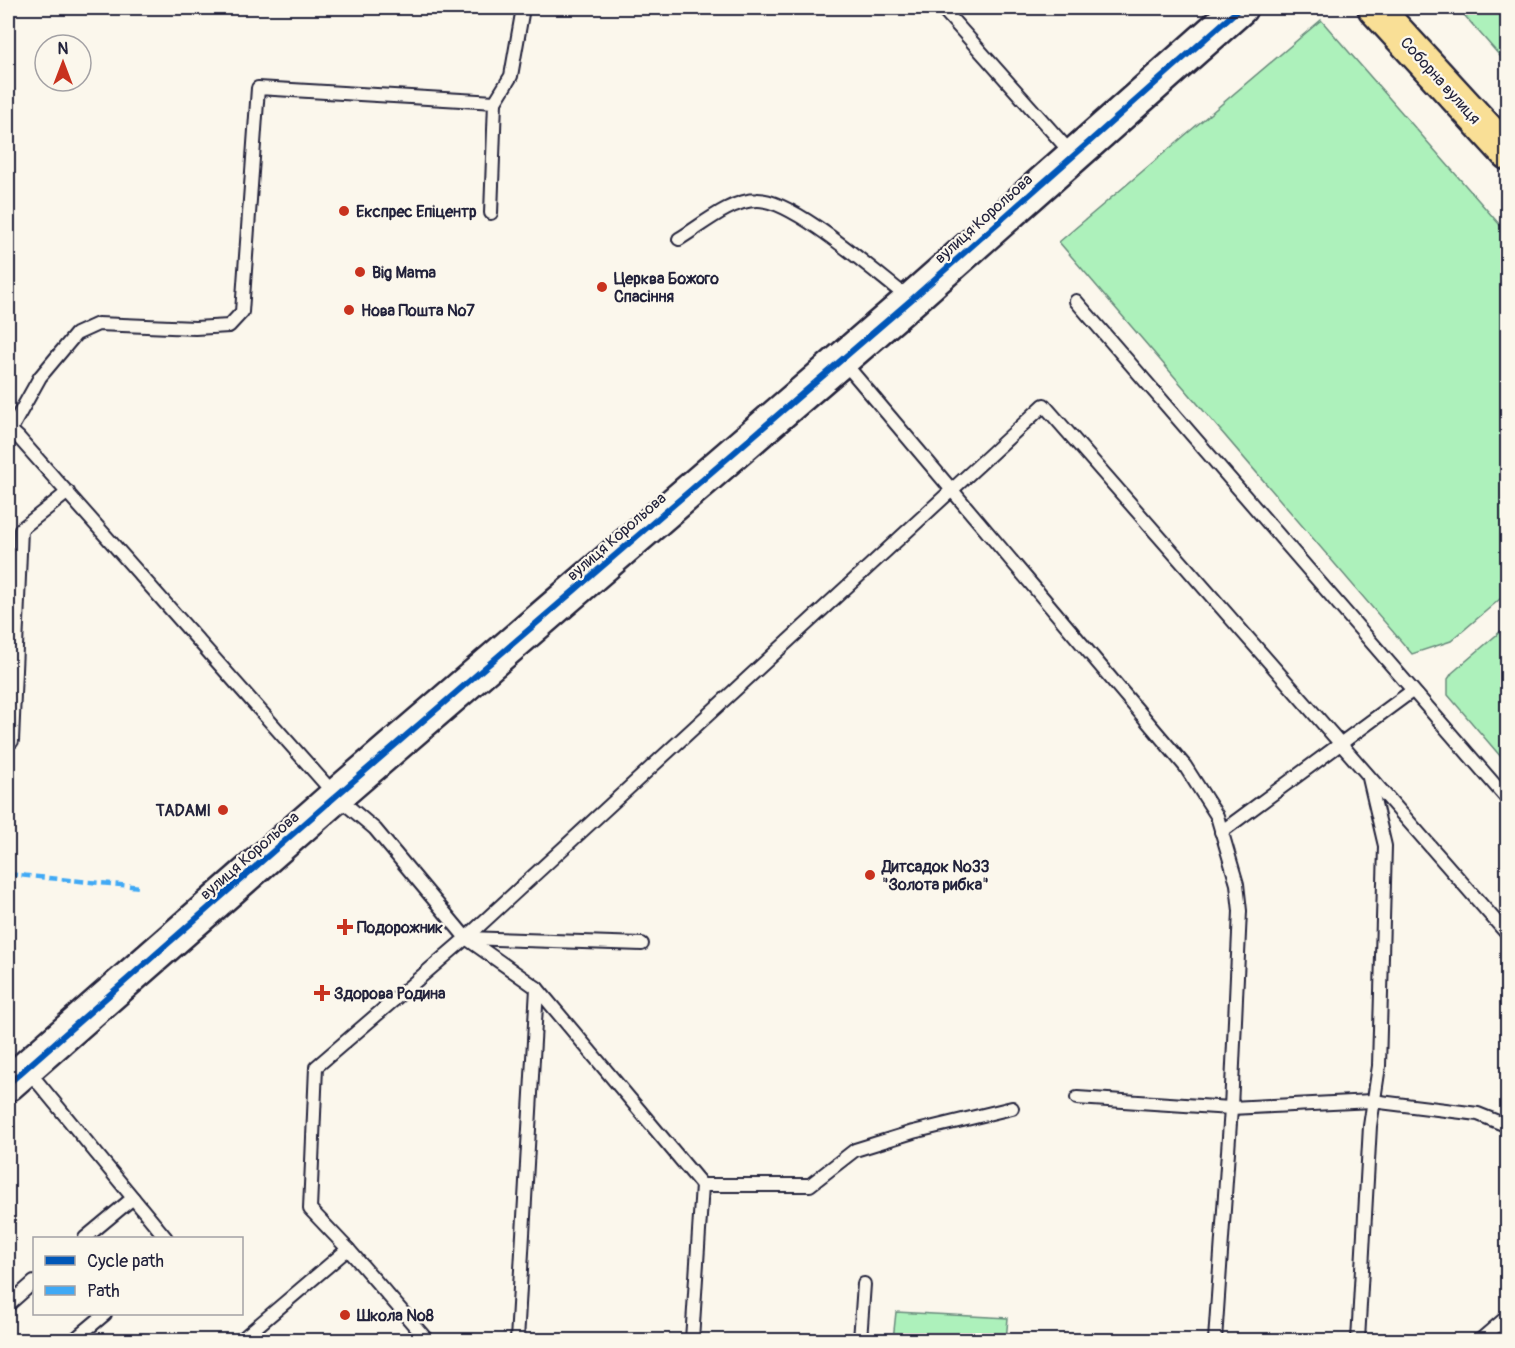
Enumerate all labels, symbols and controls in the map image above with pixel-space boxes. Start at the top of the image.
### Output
north arrow [33,33,93,93]
street label: Соборна вулиця [1396,33,1485,128]
text: N [58,39,69,59]
street label: вулиця Корольова [931,170,1037,268]
place label: Експрес Епіцентр [356,202,477,222]
marker: Експрес Епіцентр [337,204,351,218]
place label: Big Mama [372,263,437,283]
marker: Big Mama [353,265,367,279]
place label: Церква Божого Спасіння [614,269,719,307]
marker: Церква Божого Спасіння [595,280,609,294]
place label: Нова Пошта №7 [361,301,475,321]
marker: Нова Пошта №7 [342,303,356,317]
street label: вулиця Корольова [563,488,670,585]
place label: TADAMI [155,801,211,821]
marker: TADAMI [216,803,230,817]
street label: вулиця Корольова [196,807,303,904]
place label: Дитсадок №33 "Золота рибка" [881,857,990,895]
marker: Дитсадок №33 "Золота рибка" [863,868,877,882]
place label: Подорожник [357,918,443,938]
marker: Подорожник [338,920,352,934]
place label: Здорова Родина [334,984,446,1004]
marker: Здорова Родина [315,986,329,1000]
legend [33,1237,243,1315]
text: Cycle path [87,1250,164,1273]
text: Path [87,1280,120,1303]
place label: Школа №8 [356,1306,434,1326]
marker: Школа №8 [338,1308,352,1322]

